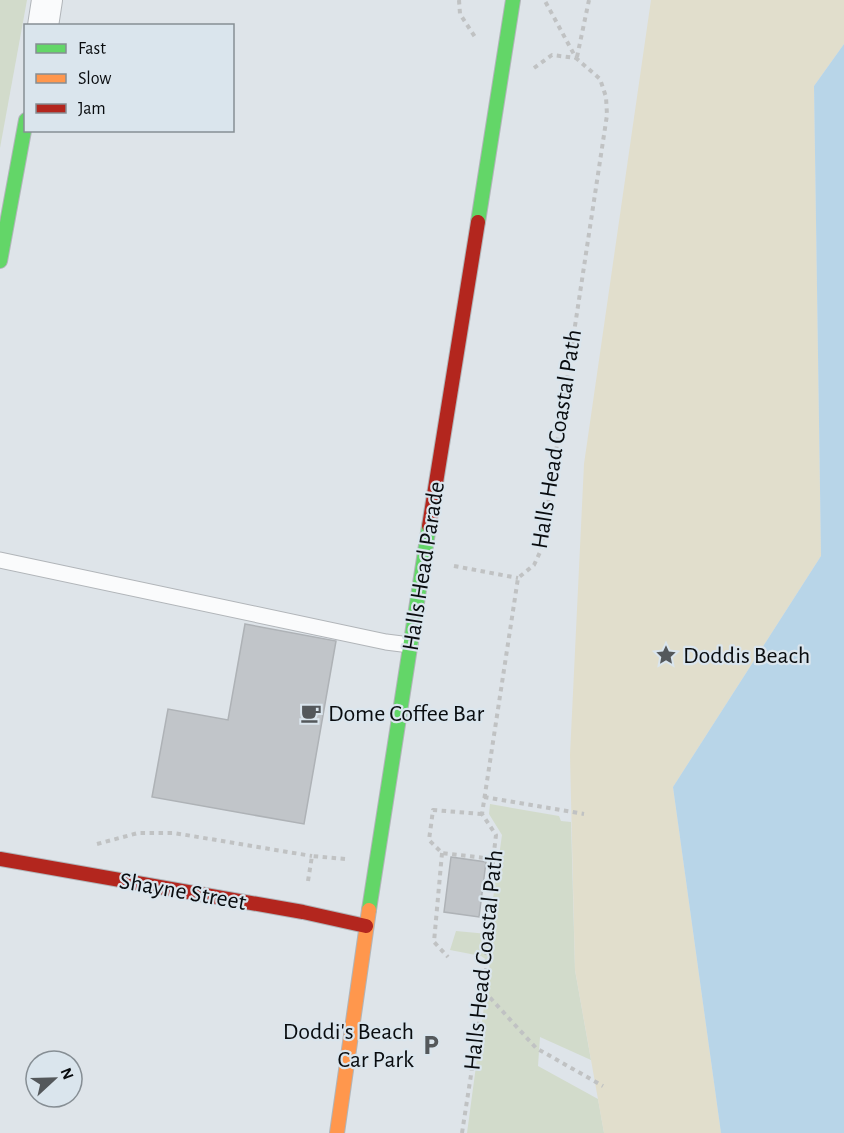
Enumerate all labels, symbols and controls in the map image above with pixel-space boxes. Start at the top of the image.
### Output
legend [24,24,234,132]
text: Fast [78,40,106,58]
text: Slow [78,70,111,88]
text: Jam [78,100,106,118]
street label: Halls Head Coastal Path [528,328,586,550]
street label: Halls Head Parade [399,480,449,652]
place icon: Doddis Beach [654,643,678,667]
place label: Doddis Beach [683,644,810,668]
cafe icon: Dome Coffee Bar [299,701,323,725]
place label: Dome Coffee Bar [328,702,484,726]
street label: Halls Head Coastal Path [460,849,508,1072]
street label: Shayne Street [117,869,249,915]
place label: Doddi's Beach Car Park [283,1020,414,1072]
parking icon: Doddi's Beach Car Park [419,1033,443,1057]
north arrow [24,1049,84,1109]
text: N [57,1066,76,1082]

